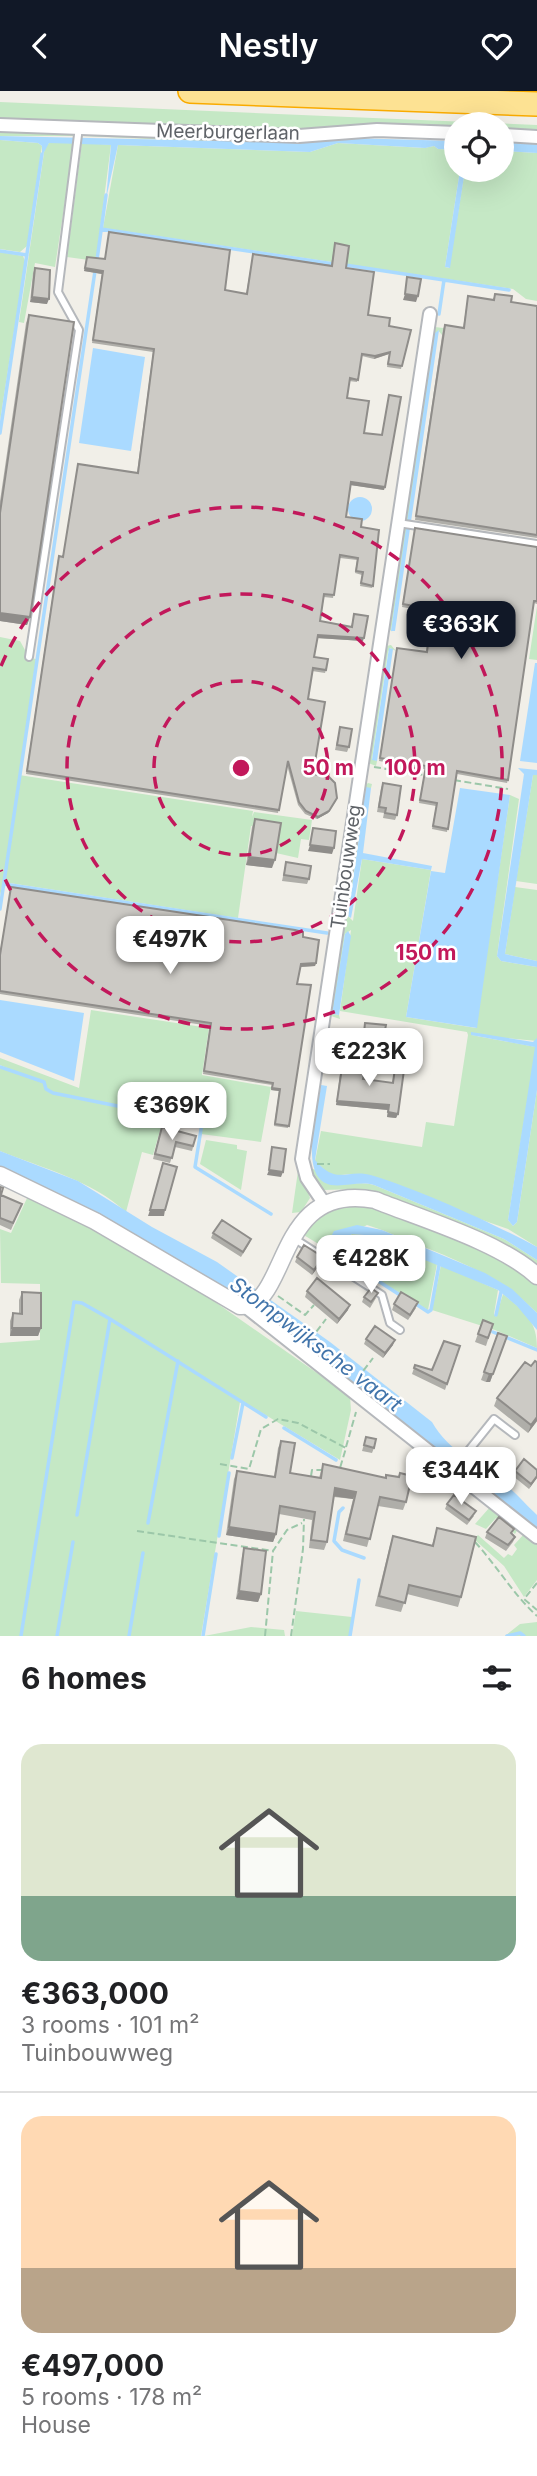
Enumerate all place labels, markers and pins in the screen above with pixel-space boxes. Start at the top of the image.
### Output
pin: €363K [412,601,510,661]
centre of rings [229,756,253,780]
pin: €497K [121,917,219,976]
pin: €223K [320,1028,418,1088]
pin: €369K [123,1083,221,1142]
pin: €428K [322,1235,420,1295]
pin: €344K [412,1447,510,1507]

